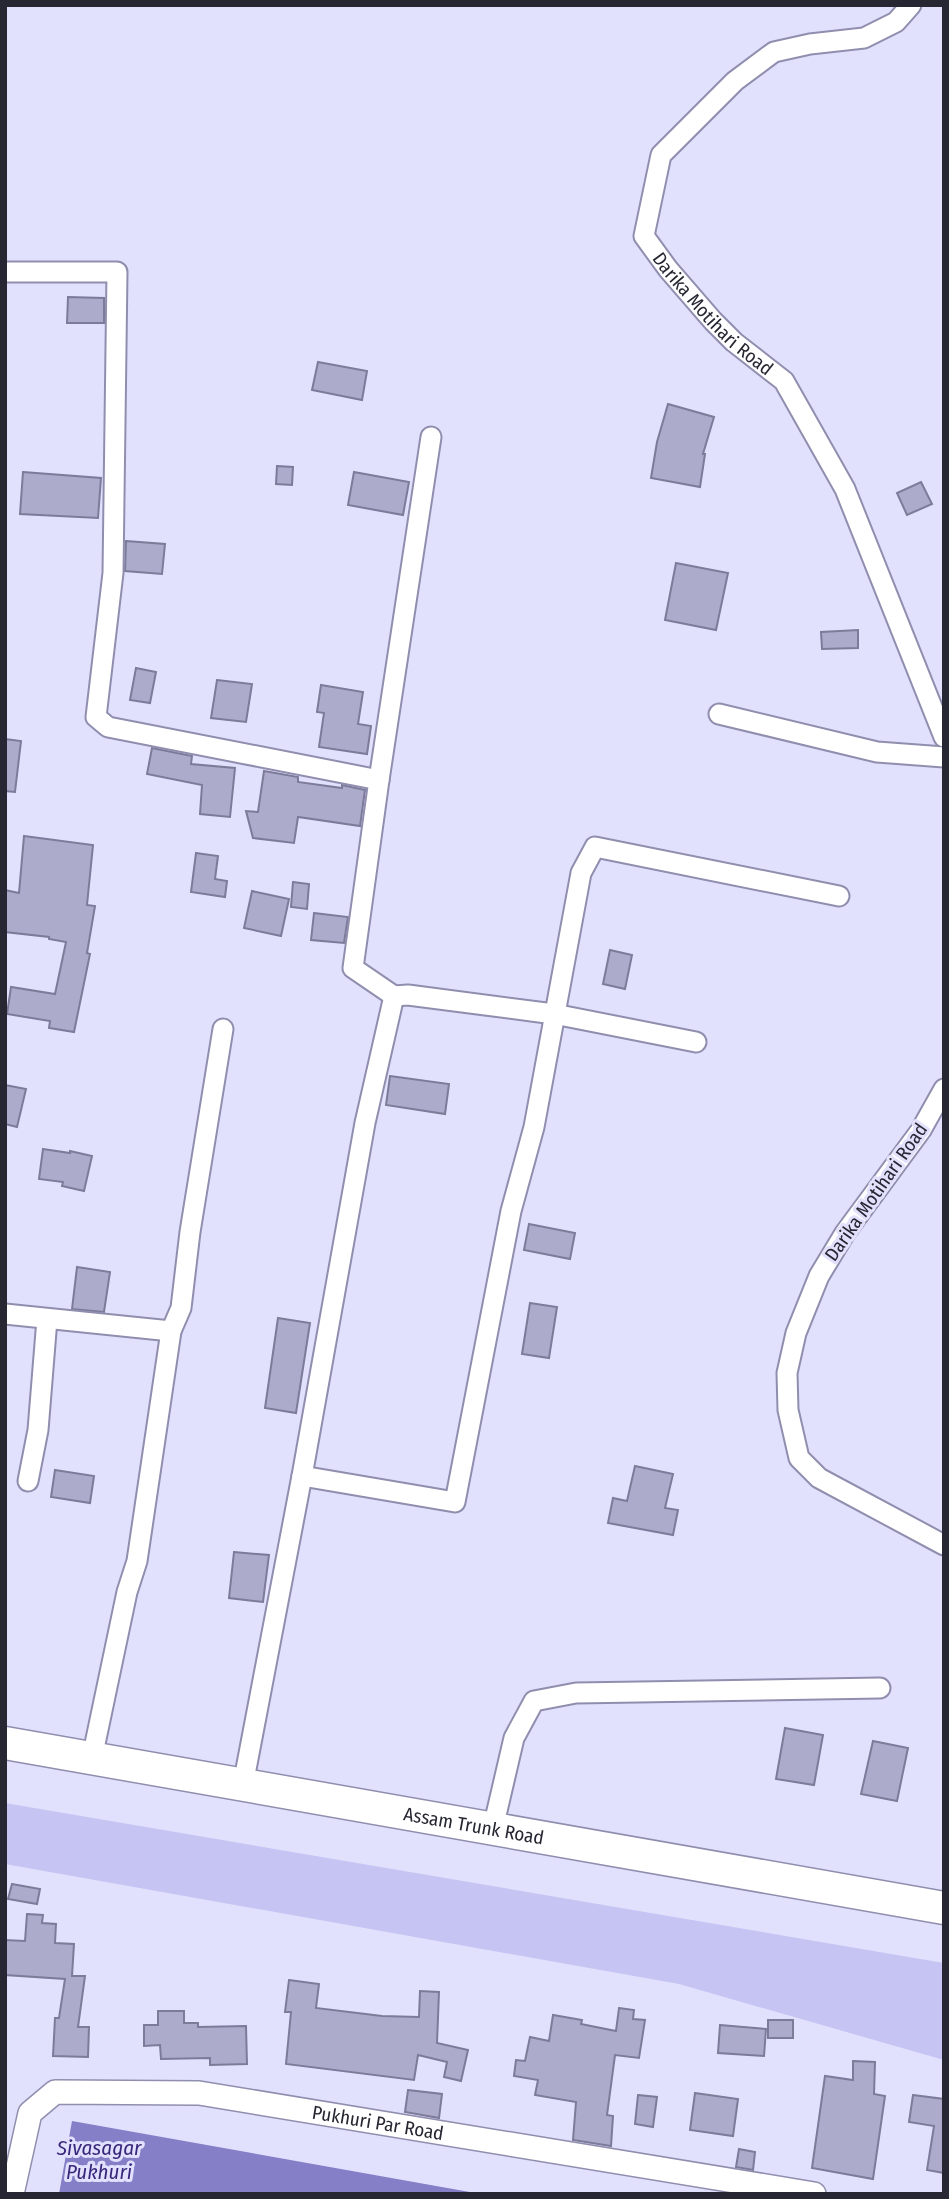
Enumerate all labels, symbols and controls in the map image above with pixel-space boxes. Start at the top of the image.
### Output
street label: Darika Motihari Road [648,248,778,380]
street label: Darika Motihari Road [820,1119,932,1265]
street label: Assam Trunk Road [402,1802,546,1849]
street label: Pukhuri Par Road [311,2100,445,2145]
water label: Sivasagar Pukhuri [56,2135,142,2185]

